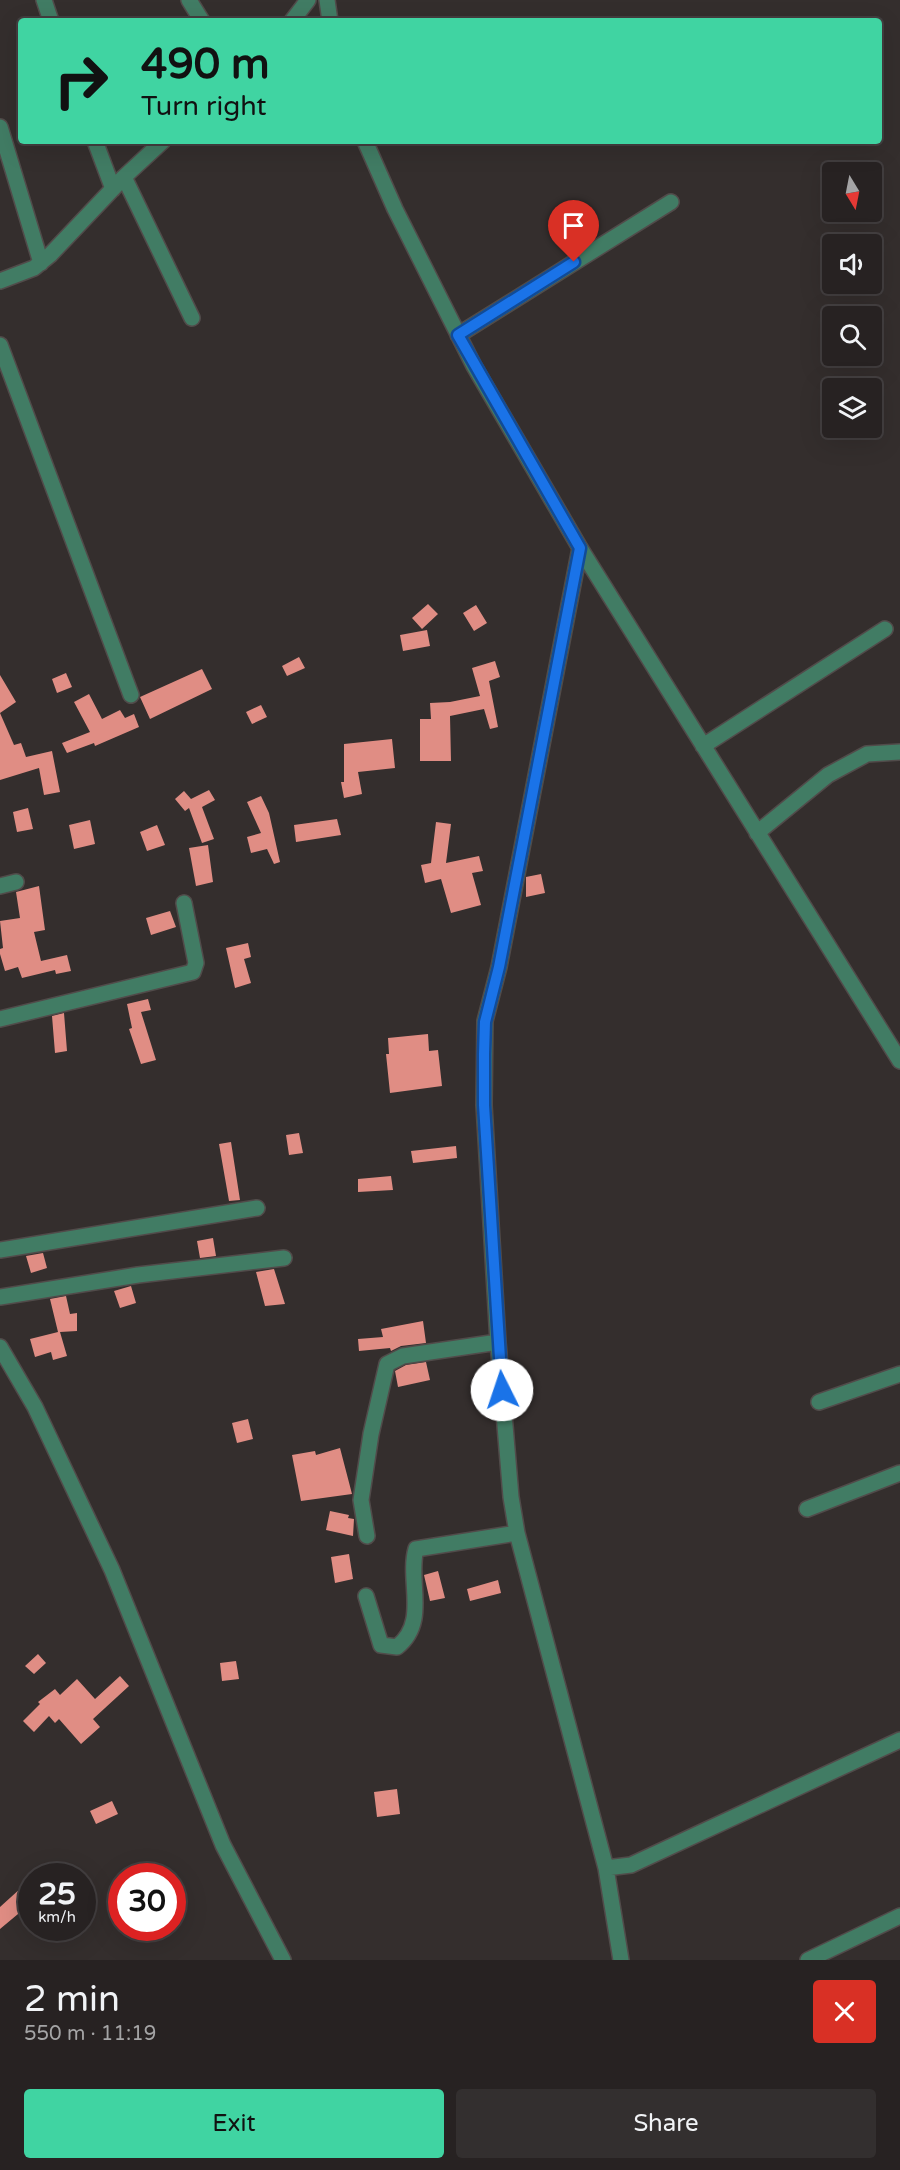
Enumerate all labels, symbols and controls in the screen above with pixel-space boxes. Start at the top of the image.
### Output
text: 490 m [141,39,270,90]
icon: right [42,42,120,120]
text: Turn right [141,90,267,123]
north arrow [822,162,882,222]
map controls [822,162,882,438]
pin [548,200,599,262]
icon: arrive [557,209,590,242]
button: sound [822,234,882,294]
button: search [822,306,882,366]
button: layers [822,378,882,438]
position arrow [470,1358,534,1422]
speed limit sign: 30 [108,1863,186,1941]
text: 25 [38,1876,76,1913]
text: km/h [38,1908,76,1926]
text: 2 min [24,1978,120,2021]
button: close [813,1980,876,2043]
text: 550 m · 11:19 [24,2022,156,2046]
button: Exit [24,2089,444,2158]
button: Share [456,2089,876,2158]

